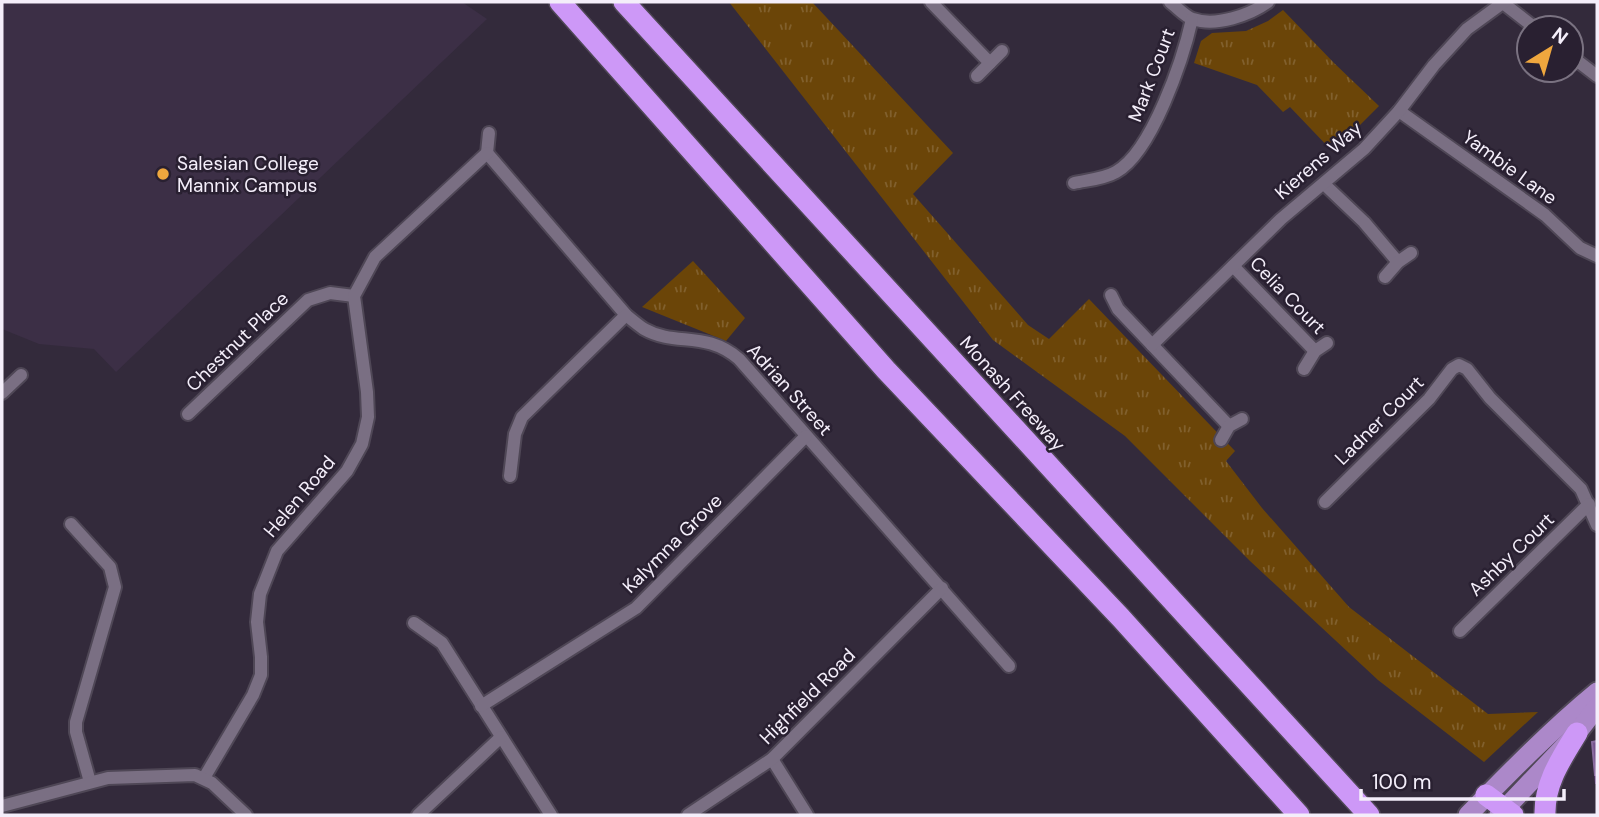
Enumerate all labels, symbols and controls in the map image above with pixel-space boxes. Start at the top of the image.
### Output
north arrow [1515,14,1585,84]
text: N [1547,22,1573,50]
street label: Mark Court [1122,25,1181,126]
street label: Kierens Way [1270,115,1367,205]
street label: Yambie Lane [1457,125,1562,210]
place label: Salesian College Mannix Campus [177,151,319,198]
marker: Salesian College Mannix Campus [155,166,171,182]
street label: Celia Court [1244,251,1331,340]
street label: Chestnut Place [181,286,294,397]
street label: Monash Freeway [954,330,1071,457]
street label: Adrian Street [742,338,838,441]
street label: Ladner Court [1329,370,1429,470]
street label: Helen Road [258,450,341,542]
street label: Kalymna Grove [617,488,728,599]
street label: Ashby Court [1463,507,1560,602]
street label: Highfield Road [754,643,861,750]
scale bar [1361,758,1564,802]
text: 100 m [1372,768,1432,796]

